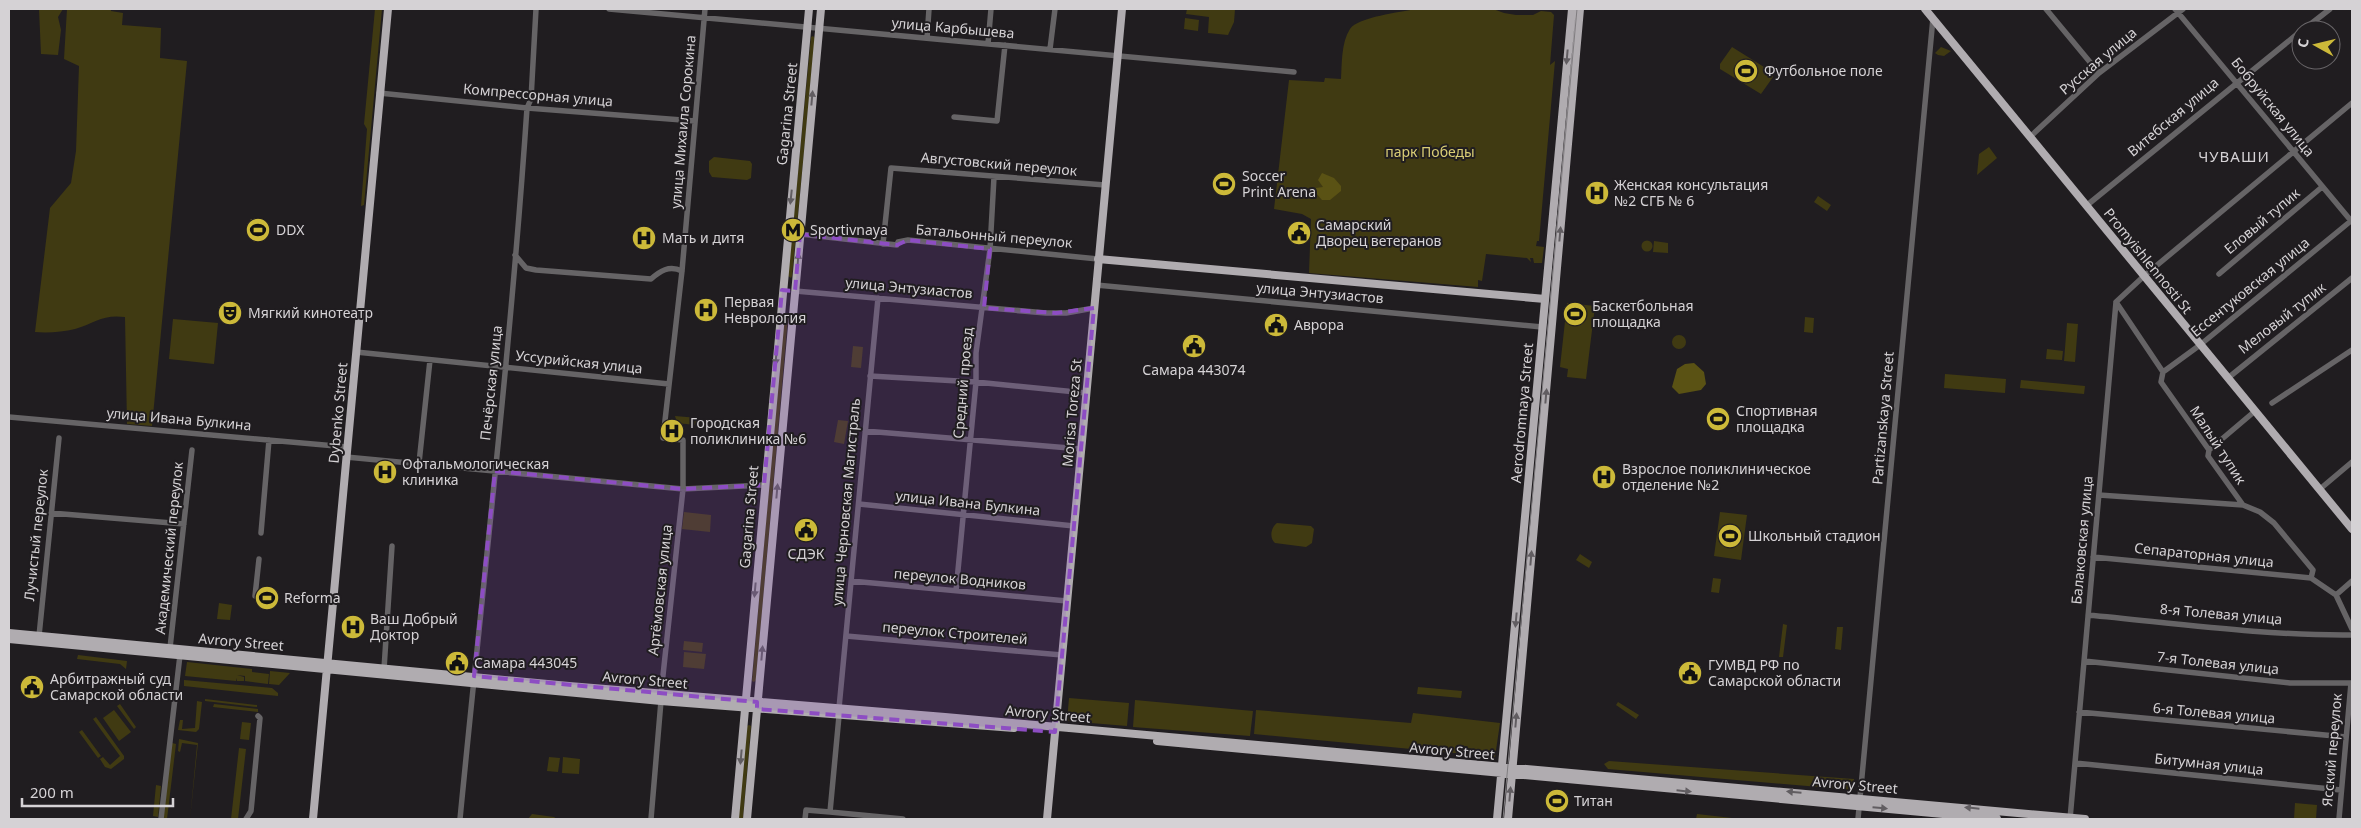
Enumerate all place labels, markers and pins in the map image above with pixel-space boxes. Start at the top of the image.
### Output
sports icon: Футбольное поле [1733,58,1759,84]
place label: Футбольное поле [1764,61,1883,80]
place label: Soccer Print Arena [1242,166,1316,201]
sports icon: Soccer Print Arena [1211,171,1237,197]
place label: Женская консультация №2 СГБ № 6 [1614,175,1768,210]
hospital icon: Женская консультация №2 СГБ № 6 [1584,180,1610,206]
place label: Самарский Дворец ветеранов [1316,215,1442,250]
sports icon: DDX [245,217,271,243]
metro station icon: Sportivnaya [780,217,806,243]
place label: DDX [276,220,305,239]
place label: Sportivnaya [810,220,888,239]
public building icon: Самарский Дворец ветеранов [1286,220,1312,246]
hospital icon: Мать и дитя [631,225,657,251]
place label: Мать и дитя [662,228,744,247]
place label: Первая Неврология [724,292,806,327]
place label: Баскетбольная площадка [1592,296,1694,331]
hospital icon: Первая Неврология [693,297,719,323]
theatre icon: Мягкий кинотеатр [217,300,243,326]
sports icon: Баскетбольная площадка [1562,301,1588,327]
place label: Мягкий кинотеатр [248,303,373,322]
public building icon: Аврора [1263,312,1289,338]
place label: Аврора [1294,315,1344,334]
public building icon: Самара 443074 [1181,333,1207,359]
place label: Самара 443074 [1142,360,1246,379]
place label: Спортивная площадка [1736,401,1818,436]
sports icon: Спортивная площадка [1705,406,1731,432]
place label: Городская поликлиника №6 [690,413,806,448]
hospital icon: Городская поликлиника №6 [659,418,685,444]
place label: Офтальмологическая клиника [402,454,549,489]
hospital icon: Офтальмологическая клиника [372,459,398,485]
place label: Взрослое поликлиническое отделение №2 [1622,459,1811,494]
hospital icon: Взрослое поликлиническое отделение №2 [1591,464,1617,490]
public building icon: СДЭК [793,517,819,543]
sports icon: Школьный стадион [1717,523,1743,549]
place label: Школьный стадион [1748,526,1881,545]
place label: СДЭК [788,544,825,563]
sports icon: Reforma [254,585,280,611]
place label: Reforma [284,588,341,607]
place label: Ваш Добрый Доктор [370,609,458,644]
hospital icon: Ваш Добрый Доктор [340,614,366,640]
public building icon: Самара 443045 [444,650,470,676]
place label: Самара 443045 [474,653,577,672]
place label: ГУМВД РФ по Самарской области [1708,655,1841,690]
public building icon: ГУМВД РФ по Самарской области [1677,660,1703,686]
place label: Арбитражный суд Самарской области [50,669,183,704]
public building icon: Арбитражный суд Самарской области [19,674,45,700]
sports icon: Титан [1544,788,1570,814]
place label: Титан [1574,791,1613,810]

